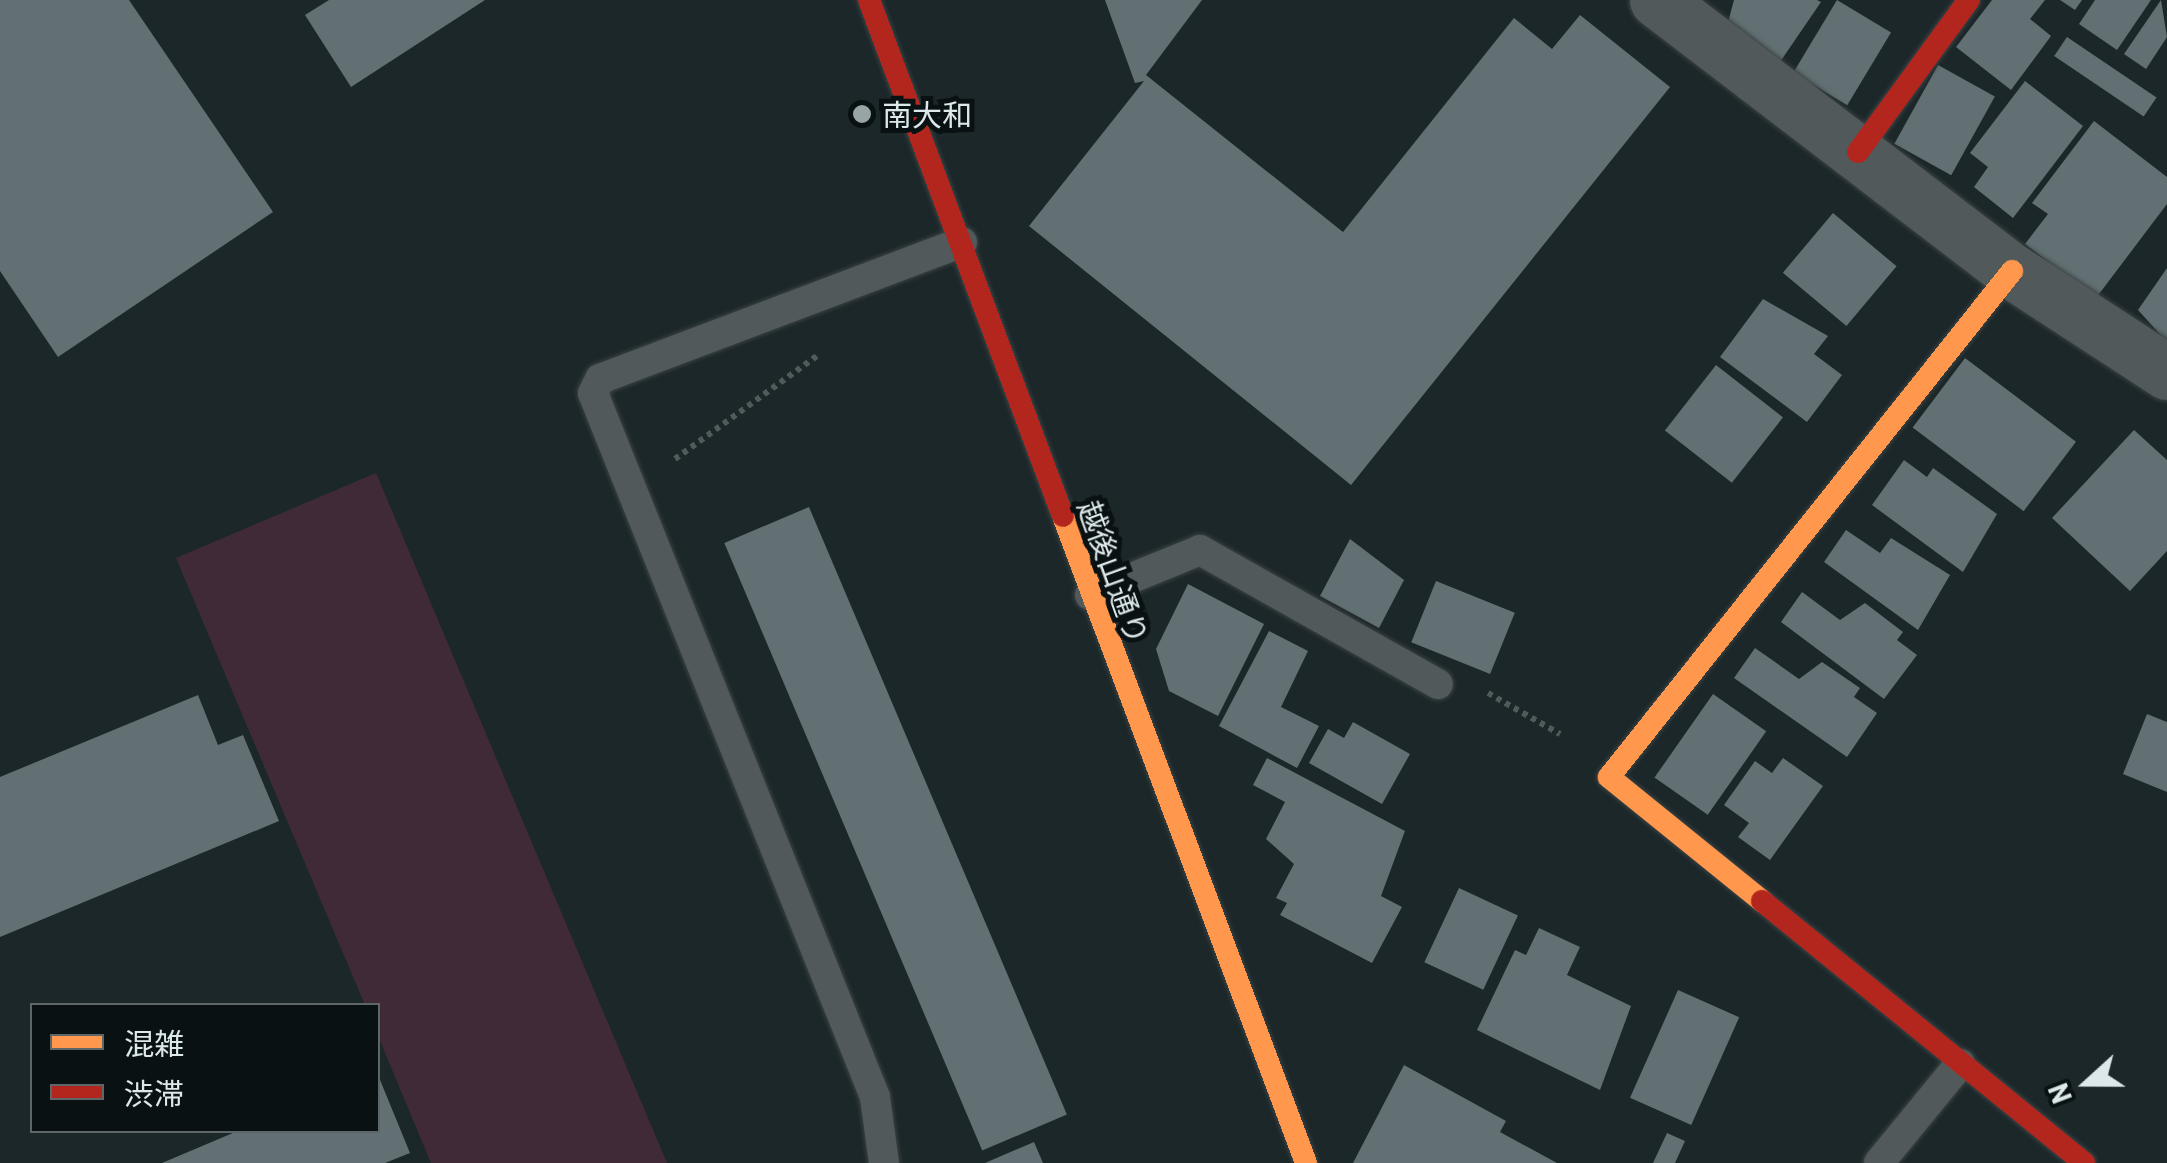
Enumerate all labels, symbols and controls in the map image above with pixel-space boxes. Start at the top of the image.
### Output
place label: 南大和 [882,96,972,132]
marker: 南大和 [851,103,873,125]
street label: 越後山通り [1071,495,1157,649]
legend [30,1003,380,1133]
text: 混雑 [124,1025,184,1061]
north arrow [2037,1033,2137,1133]
text: 渋滞 [124,1075,184,1111]
text: N [2040,1079,2078,1109]

